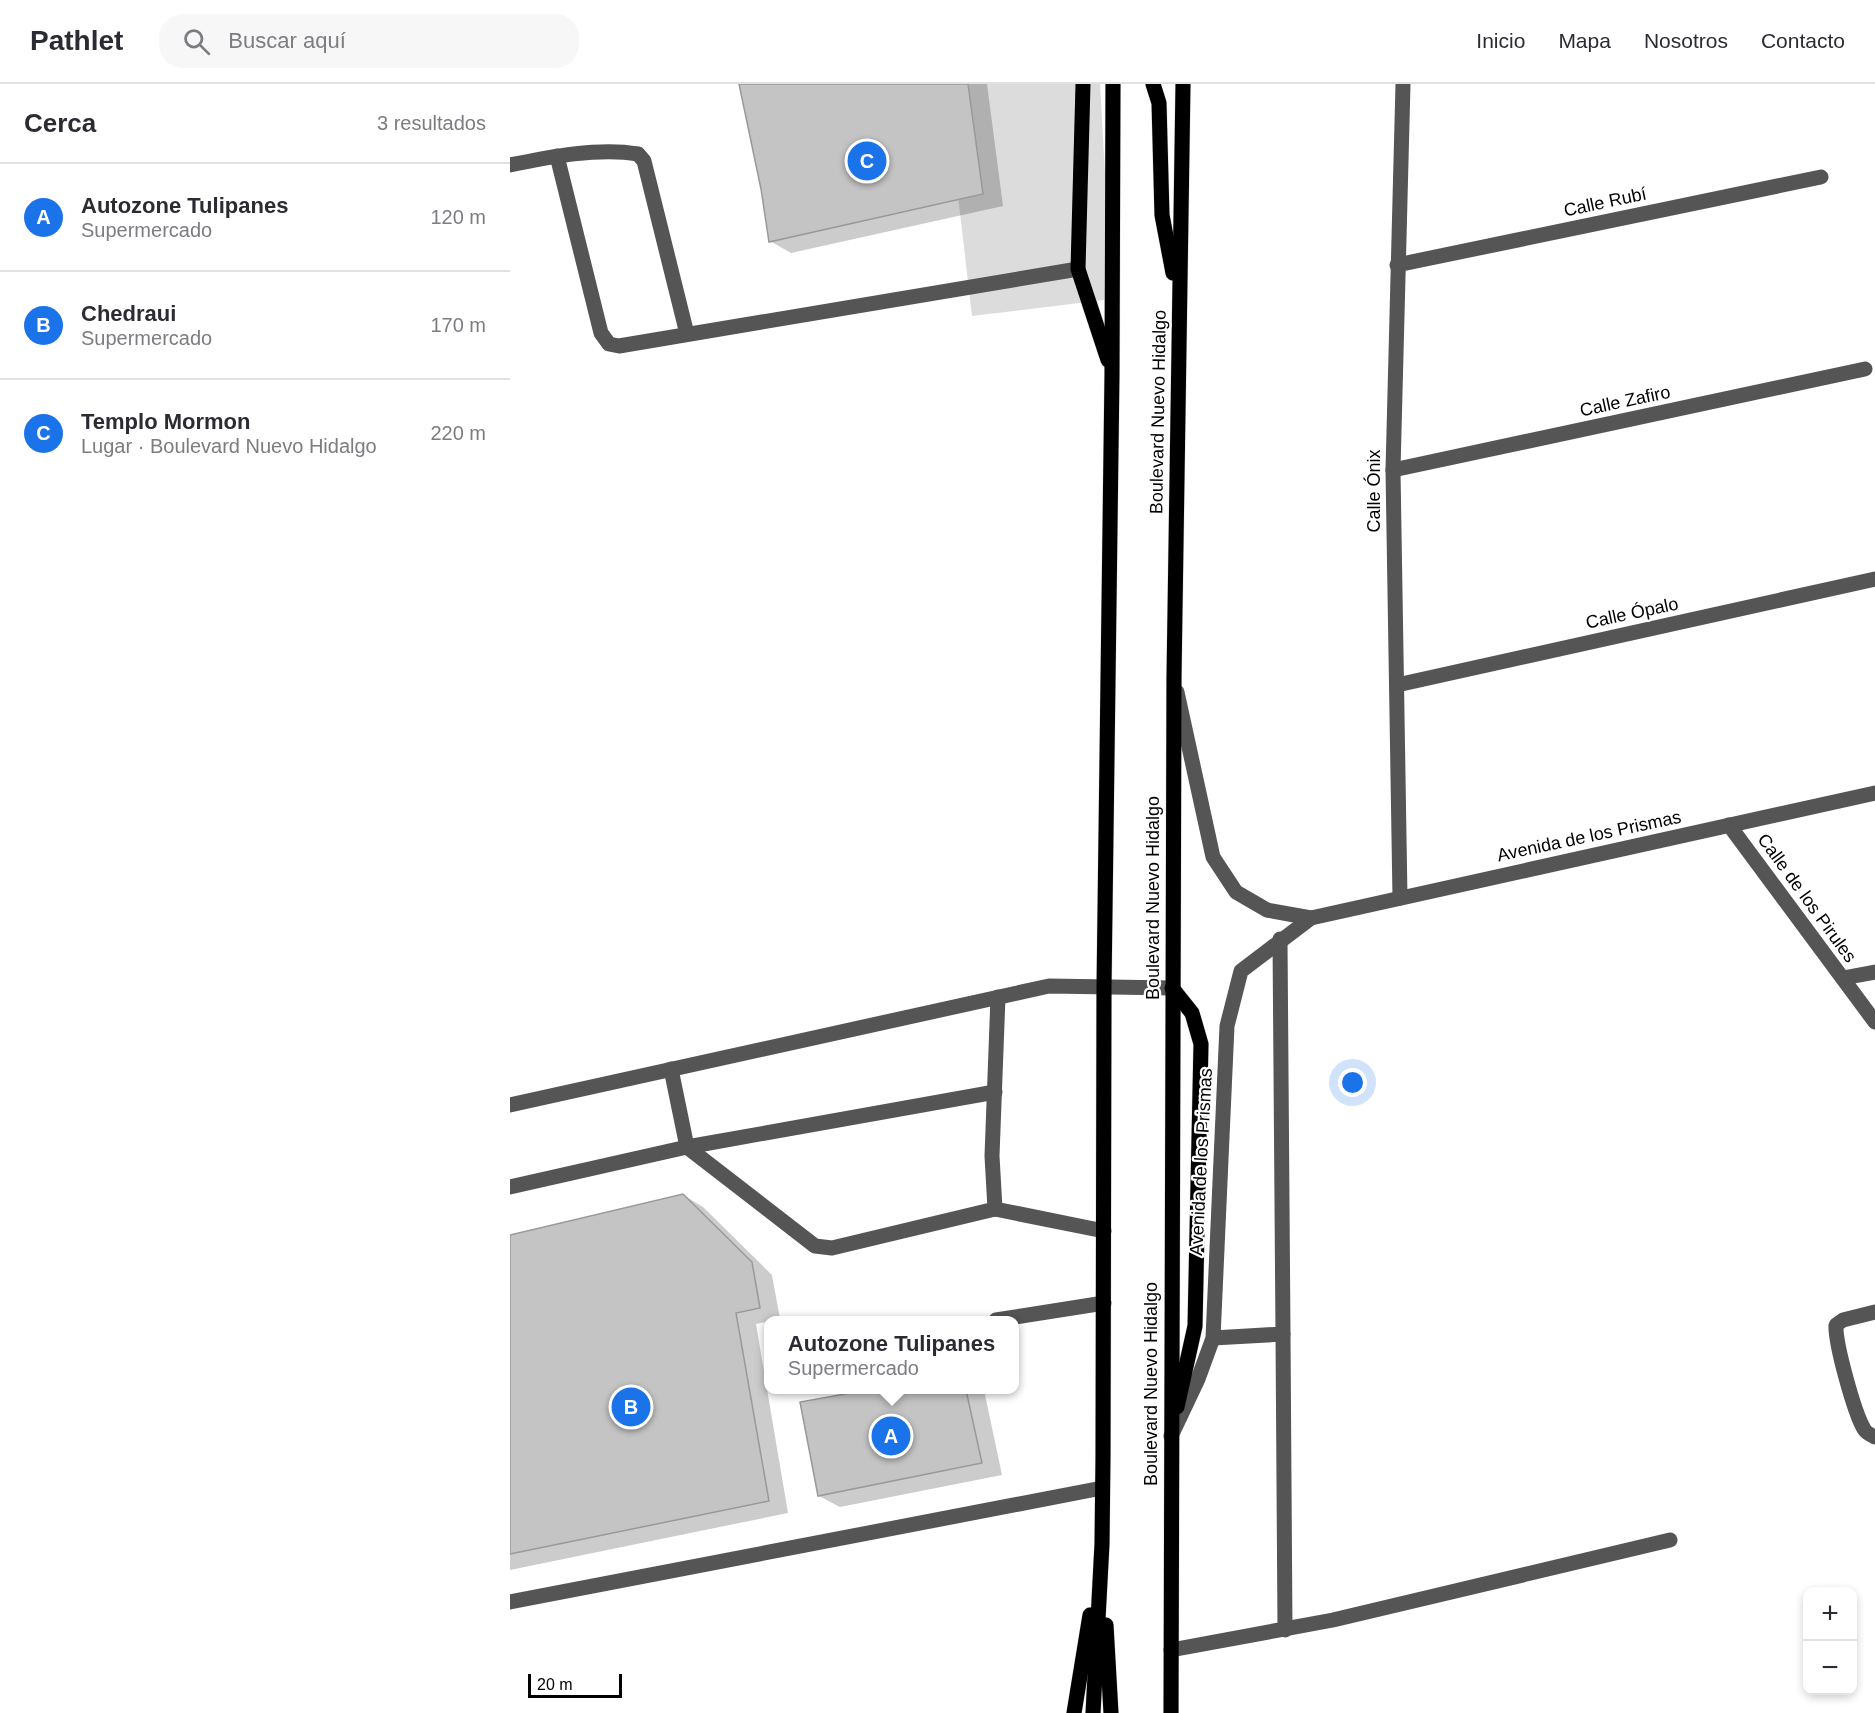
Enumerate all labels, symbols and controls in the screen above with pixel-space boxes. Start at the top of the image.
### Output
search box [159,14,579,68]
text: Pathlet [30,25,123,56]
icon: search [180,25,213,58]
text: Buscar aquí [228,28,346,53]
text: Inicio [1476,29,1525,52]
text: Mapa [1558,29,1611,52]
text: Nosotros [1644,29,1728,52]
text: Contacto [1761,29,1845,52]
text: Cerca [24,108,96,138]
text: 3 resultados [377,112,486,134]
pin: C [848,138,886,184]
street label: Calle Rubí [1562,183,1648,221]
text: Autozone Tulipanes [81,193,288,218]
text: A [36,206,51,228]
text: 120 m [430,206,486,228]
text: Supermercado [81,219,212,241]
text: Chedraui [81,301,176,326]
street label: Boulevard Nuevo Hidalgo [1146,310,1170,514]
text: B [36,314,51,336]
text: 170 m [430,314,486,336]
text: Supermercado [81,327,212,349]
street label: Calle Zafiro [1578,382,1672,420]
text: Templo Mormon [81,409,250,434]
text: C [36,422,51,444]
text: 220 m [430,422,486,444]
text: Lugar · Boulevard Nuevo Hidalgo [81,435,377,457]
street label: Calle Ónix [1363,449,1384,533]
street label: Calle Ópalo [1584,592,1680,633]
street label: Boulevard Nuevo Hidalgo [1143,796,1163,1000]
street label: Avenida de los Prismas [1495,807,1683,865]
street label: Calle de los Pirules [1754,830,1860,966]
street label: Avenida de los Prismas [1186,1068,1216,1256]
your location [1338,1068,1367,1097]
street label: Boulevard Nuevo Hidalgo [1141,1282,1161,1486]
popup [764,1316,1019,1394]
text: Autozone Tulipanes [788,1331,995,1356]
text: Supermercado [788,1357,919,1379]
pin: B [612,1384,650,1430]
pin: A [872,1414,910,1458]
map controls [1803,1587,1857,1695]
button: + [1803,1587,1857,1641]
button: − [1803,1641,1857,1695]
scale bar [528,1671,622,1698]
text: 20 m [537,1676,573,1693]

